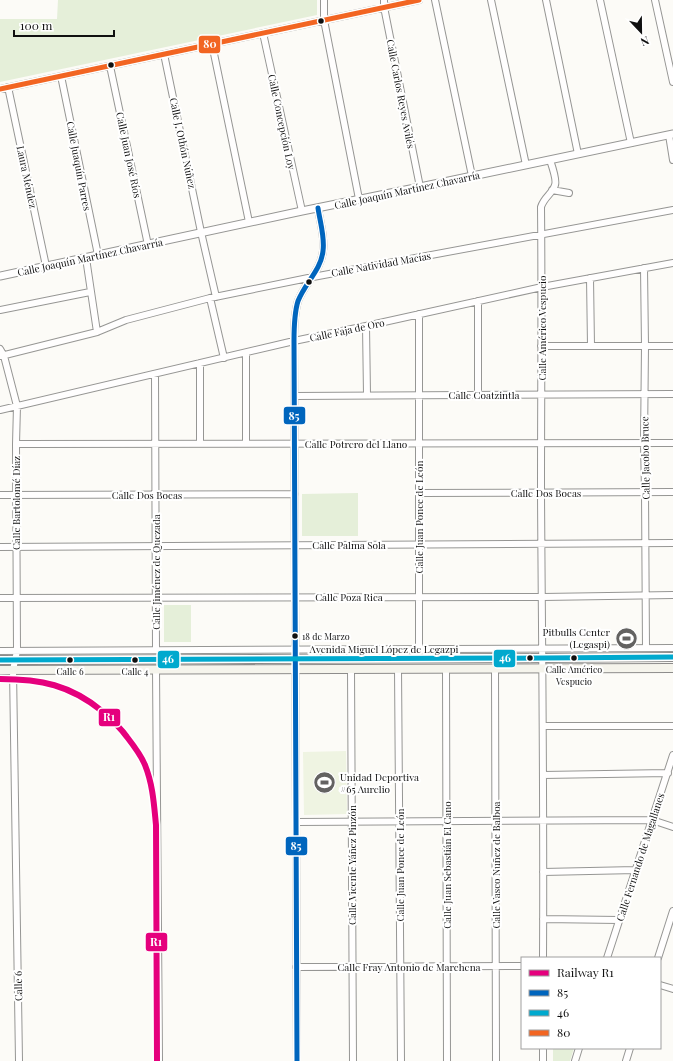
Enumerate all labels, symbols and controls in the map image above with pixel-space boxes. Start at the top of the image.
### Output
scale bar [14,12,114,38]
north arrow [621,12,661,52]
unlabelled marker [316,16,326,26]
text: 100 m [20,17,53,33]
text: N [638,33,651,50]
line badge: 80 [198,35,221,54]
text: 80 [203,36,217,51]
street label: Calle Carlos Reyes Avilés [384,38,418,150]
unlabelled marker [106,60,116,70]
street label: Calle Concepción Loy [265,73,299,171]
street label: Calle J. Othón Núñez [167,96,200,190]
street label: Calle Juan José Ríos [113,111,145,199]
street label: Calle Juaquín Parres [63,120,95,212]
street label: Laura Méndez [14,144,41,210]
street label: Calle Joaquín Martínez Chavarría [333,168,481,212]
street label: Calle Joaquín Martínez Chavarría [16,235,164,279]
street label: Calle Natividad Macías [330,248,432,280]
street label: Calle Américo Vespucio [535,275,549,380]
unlabelled marker [304,277,314,287]
street label: Calle Faja de Oro [308,315,386,345]
street label: Calle Coatzintla [449,388,519,402]
line badge: 85 [283,406,306,425]
text: 85 [288,408,300,423]
street label: Calle Jacobo Bruce [637,416,653,500]
street label: Calle Potrero del Llano [305,437,408,451]
street label: Calle Bartolomé Díaz [9,456,23,550]
street label: Calle Juan Ponce de León [412,461,426,573]
street label: Calle Dos Bocas [511,486,581,500]
street label: Calle Dos Bocas [112,488,182,502]
street label: Calle Jiménez de Quezada [149,514,163,630]
street label: Calle Palma Sola [312,538,386,552]
street label: Calle Poza Rica [315,590,383,604]
place label: Pitbulls Center (Legaspi) [543,625,611,651]
sports icon: Pitbulls Center (Legaspi) [613,625,639,651]
place label: 18 de Marzo [302,630,350,642]
marker: 18 de Marzo [290,631,300,641]
street label: Avenida Miguel López de Legazpi [309,642,458,656]
line badge: 46 [493,649,516,668]
line badge: 46 [157,650,180,669]
text: 46 [499,650,511,665]
text: 46 [162,651,174,666]
unlabelled marker [525,653,535,663]
marker: Calle Américo Vespucio [569,653,579,663]
marker: Calle 6 [65,655,75,665]
marker: Calle 4 [130,655,140,665]
place label: Calle Américo Vespucio [546,663,602,687]
place label: Calle 6 [56,665,84,677]
place label: Calle 4 [122,665,149,677]
line badge: R1 [98,708,121,727]
text: R1 [103,709,115,724]
sports icon: Unidad Deportiva #65 Aurelio [312,770,338,796]
place label: Unidad Deportiva #65 Aurelio [340,770,419,796]
street label: Calle Fernando de Magallanes [613,791,667,923]
street label: Calle Juan Sebastián El Cano [440,801,454,929]
street label: Calle Vasco Nuñez de Balboa [489,801,503,929]
street label: Calle Vicente Yáñez Pinzón [345,805,359,925]
street label: Calle Juan Ponce de León [393,809,407,921]
line badge: 85 [285,836,308,856]
text: 85 [290,838,302,853]
line badge: R1 [145,932,168,952]
text: R1 [150,934,162,949]
legend [521,957,661,1049]
street label: Calle Fray Antonio de Marchena [337,960,481,974]
text: Railway R1 [557,964,614,980]
street label: Calle 6 [11,971,25,1001]
text: 85 [557,984,568,1000]
text: 46 [557,1004,569,1020]
text: 80 [557,1024,570,1040]

